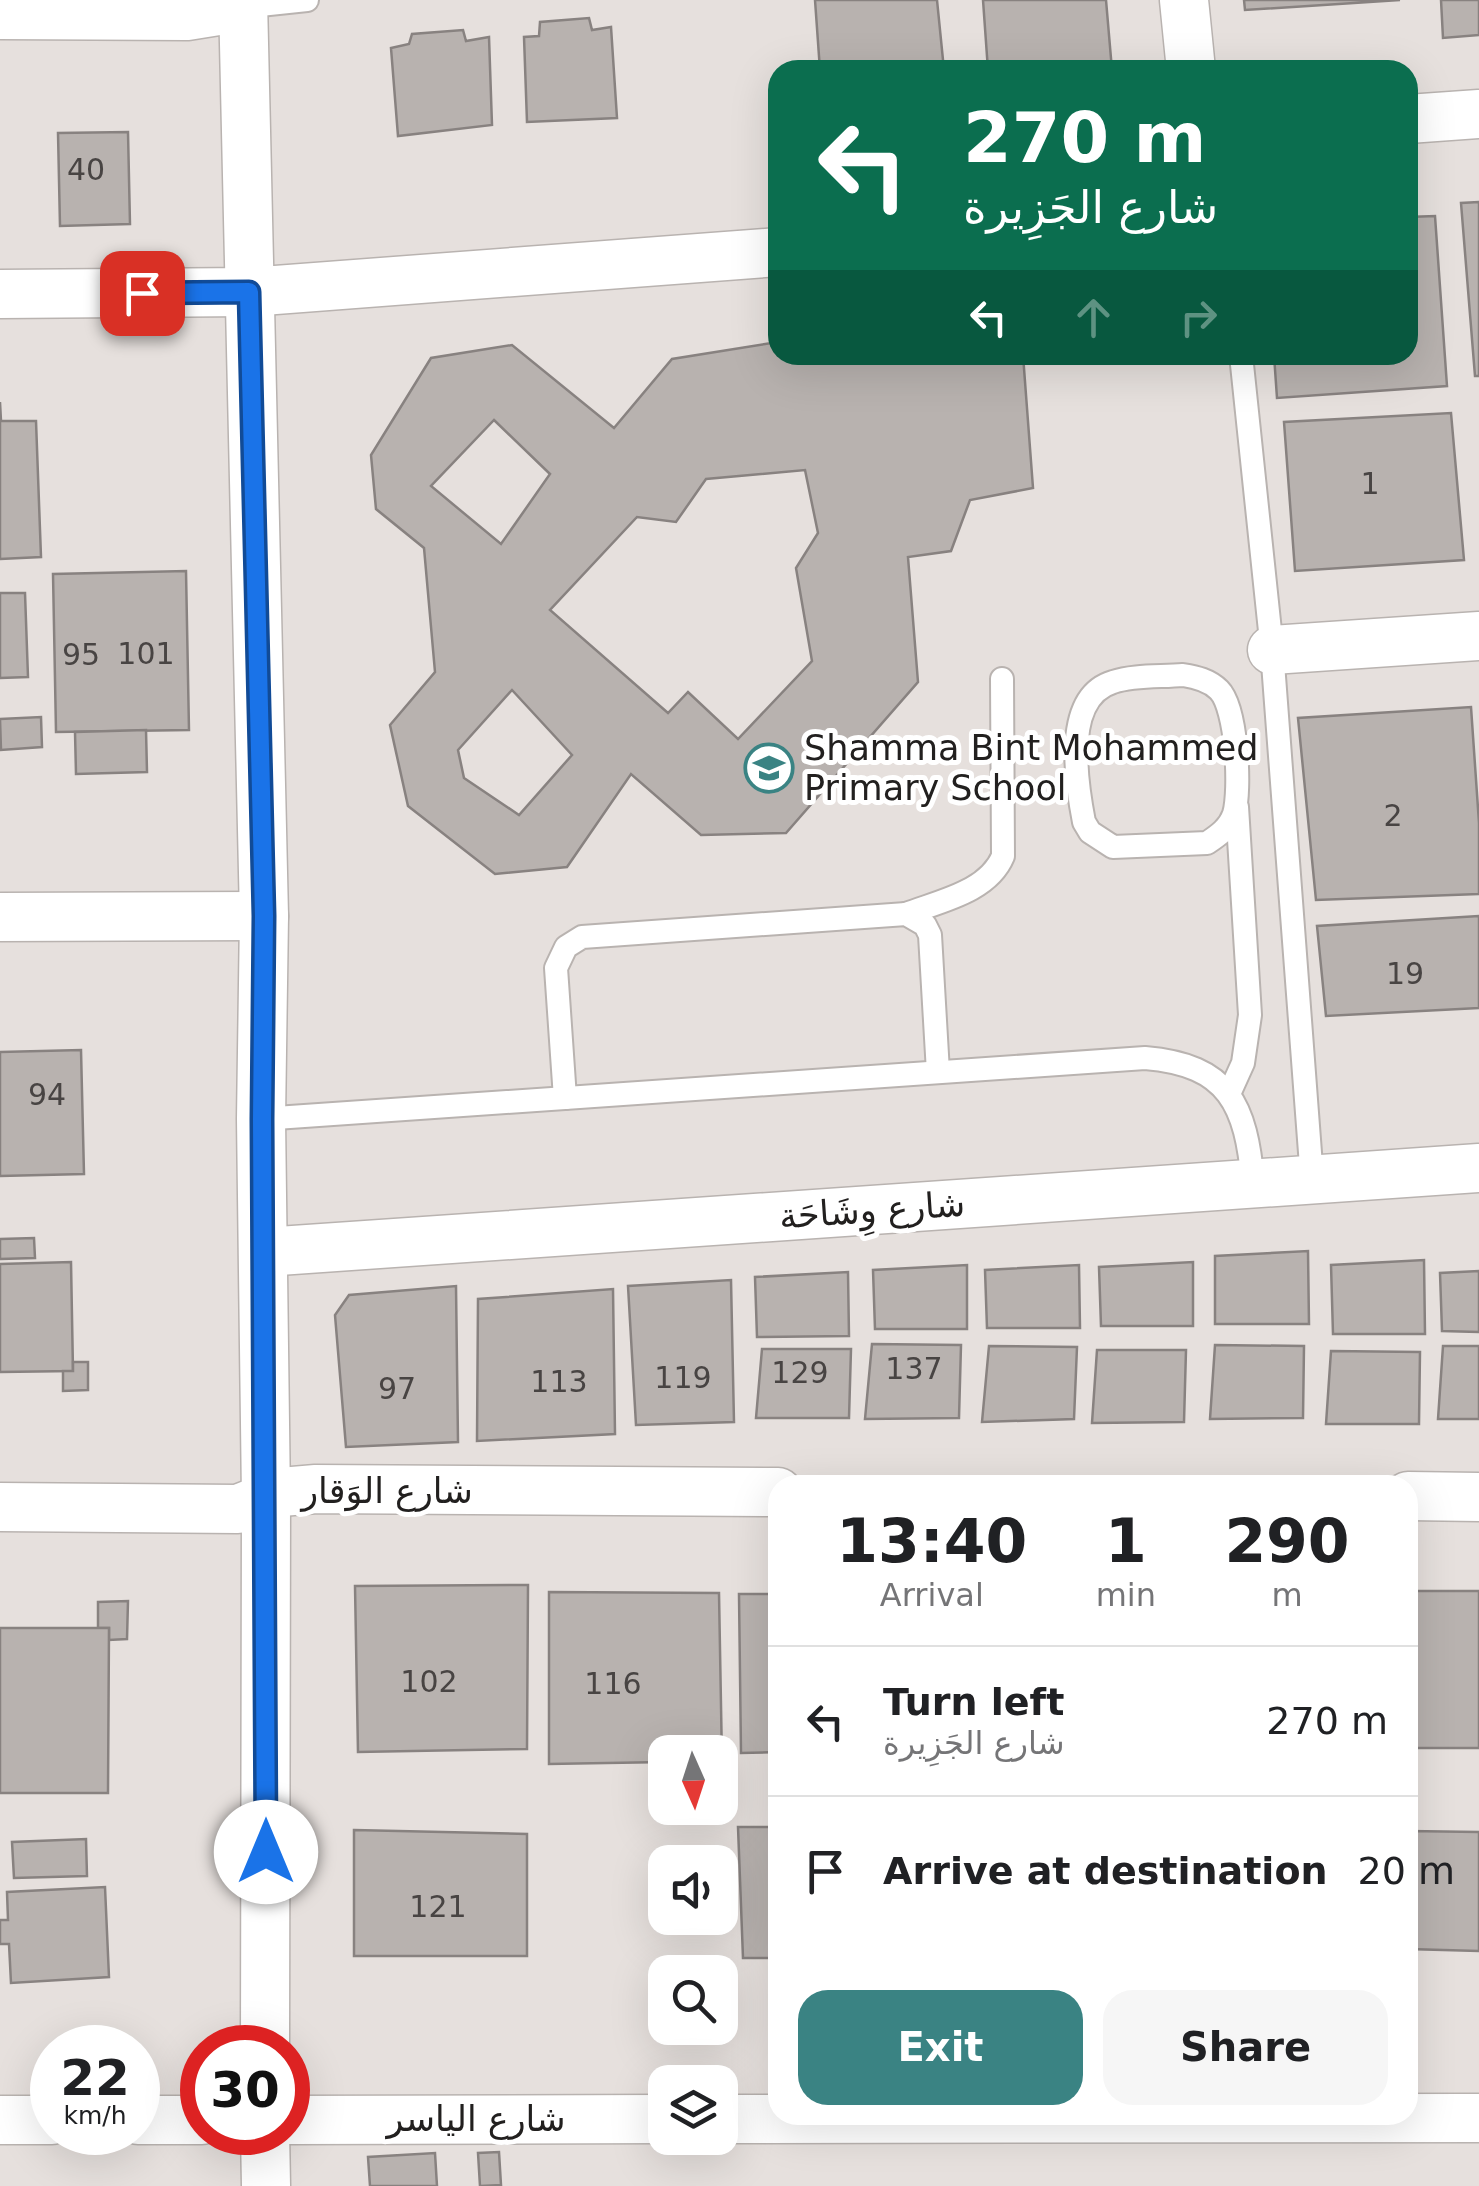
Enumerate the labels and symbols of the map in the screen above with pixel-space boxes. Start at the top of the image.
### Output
house number: 40 [67,152,105,187]
pin [100,251,185,336]
house number: 1 [1360,466,1380,501]
house number: 101 [117,636,175,671]
house number: 95 [62,637,100,672]
place label: Shamma Bint Mohammed Primary School [804,728,1259,808]
school or university icon: Shamma Bint Mohammed Primary School [743,742,795,794]
house number: 2 [1383,798,1403,833]
house number: 19 [1386,956,1424,991]
house number: 94 [28,1077,66,1112]
street label: شارع وِشَاحَة [778,1184,967,1242]
house number: 137 [885,1351,943,1386]
house number: 129 [771,1355,829,1390]
house number: 119 [654,1360,712,1395]
house number: 113 [530,1364,588,1399]
house number: 97 [378,1371,416,1406]
street label: شارع الوَقار [299,1471,473,1512]
house number: 102 [400,1664,458,1699]
house number: 116 [584,1666,642,1701]
north arrow [648,1735,738,1825]
position arrow [214,1800,318,1904]
house number: 121 [409,1889,467,1924]
speed limit sign: 30 [180,2025,310,2155]
street label: شارع الياسر [384,2099,566,2140]

